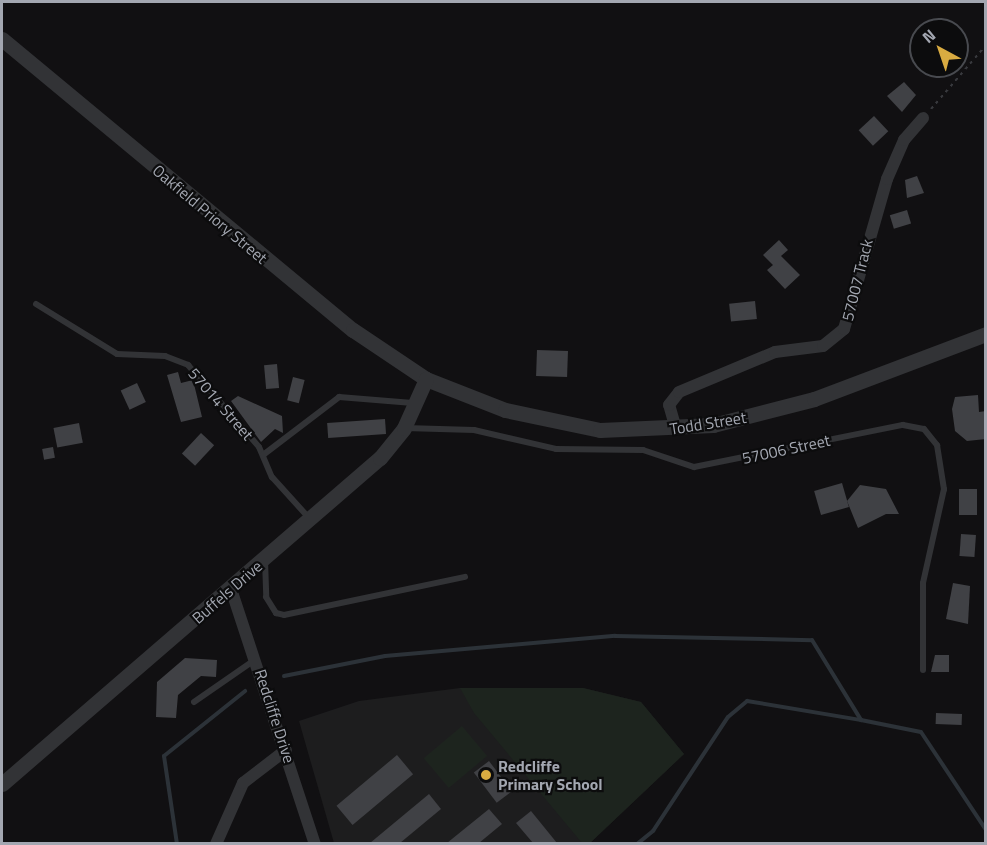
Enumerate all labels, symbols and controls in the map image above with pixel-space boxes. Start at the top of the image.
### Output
north arrow [909,18,969,78]
text: N [917,23,941,49]
street label: Oakfield Priory Street [149,160,271,268]
street label: 57007 Track [838,237,876,323]
street label: 57014 Street [184,364,258,444]
street label: Todd Street [668,407,748,439]
street label: 57006 Street [740,430,832,468]
street label: Buffels Drive [188,556,266,628]
street label: Redcliffe Drive [251,667,299,765]
place label: Redcliffe Primary School [498,756,603,794]
marker: Redcliffe Primary School [479,768,493,782]

